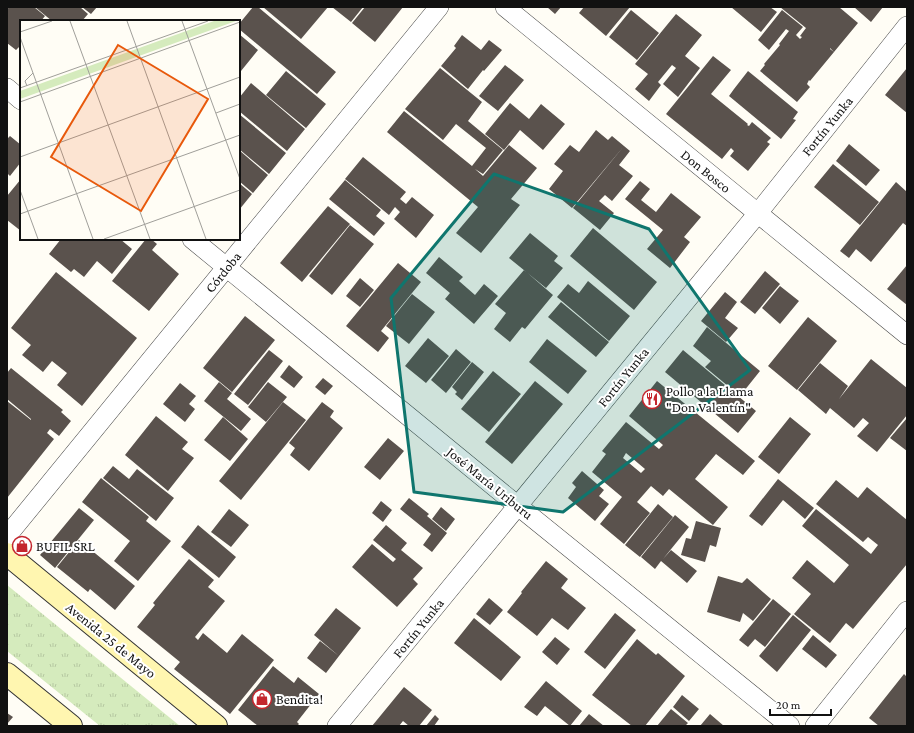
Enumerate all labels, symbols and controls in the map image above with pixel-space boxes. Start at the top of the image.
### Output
inset map [20,20,240,240]
street label: Fortín Yunka [798,93,856,159]
street label: Don Bosco [678,146,734,196]
street label: Córdoba [202,248,245,296]
street label: Fortín Yunka [594,344,652,410]
place label: Pollo a la Llama "Don Valentín" [666,383,754,415]
restaurant icon: Pollo a la Llama "Don Valentín" [641,388,663,410]
street label: José María Uriburu [442,442,537,523]
shop icon: BUFIL SRL [11,535,33,557]
place label: BUFIL SRL [36,538,95,554]
street label: Fortín Yunka [389,595,447,661]
street label: Avenida 25 de Mayo [63,599,159,681]
shop icon: Bendita! [251,688,273,710]
place label: Bendita! [276,691,323,707]
scale bar [770,691,831,717]
text: 20 m [776,698,801,712]

